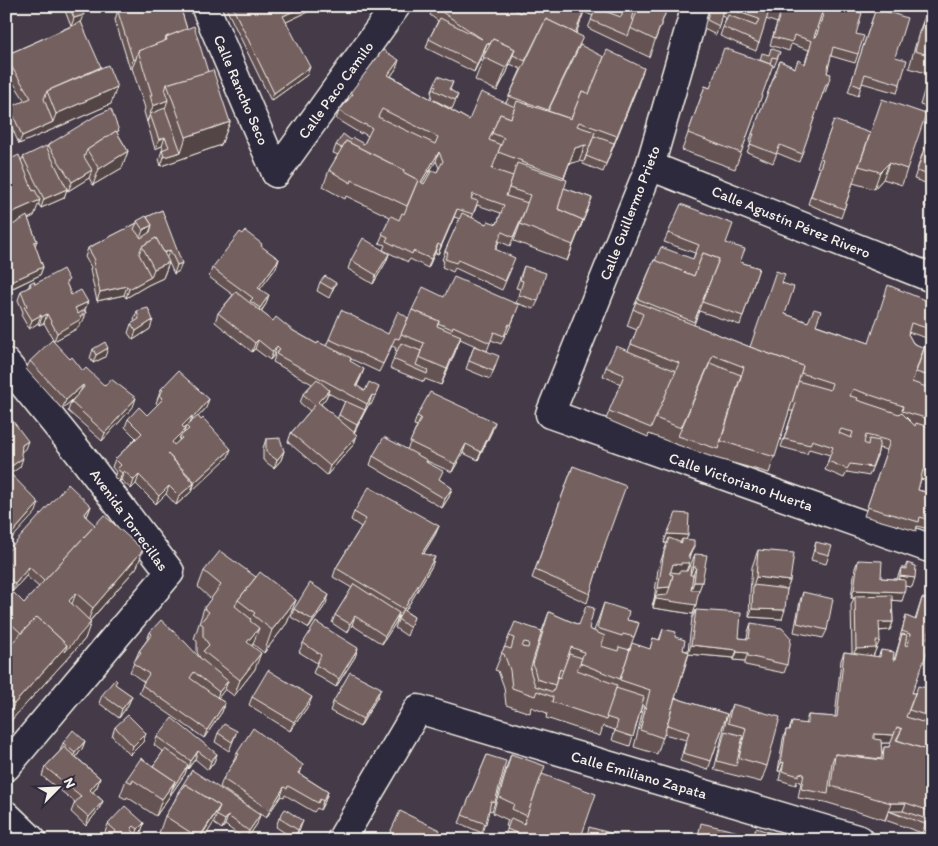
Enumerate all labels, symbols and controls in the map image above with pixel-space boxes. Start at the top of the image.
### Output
street label: Calle Rancho Seco [210,32,272,148]
street label: Calle Paco Camilo [295,38,377,142]
street label: Calle Guillermo Prieto [596,143,664,283]
street label: Calle Agustín Pérez Rivero [709,182,873,262]
street label: Calle Victoriano Huerta [666,449,816,515]
street label: Avenida Torrecillas [86,465,172,575]
street label: Calle Emiliano Zapata [569,747,709,803]
north arrow [32,764,82,814]
text: N [60,775,79,791]

